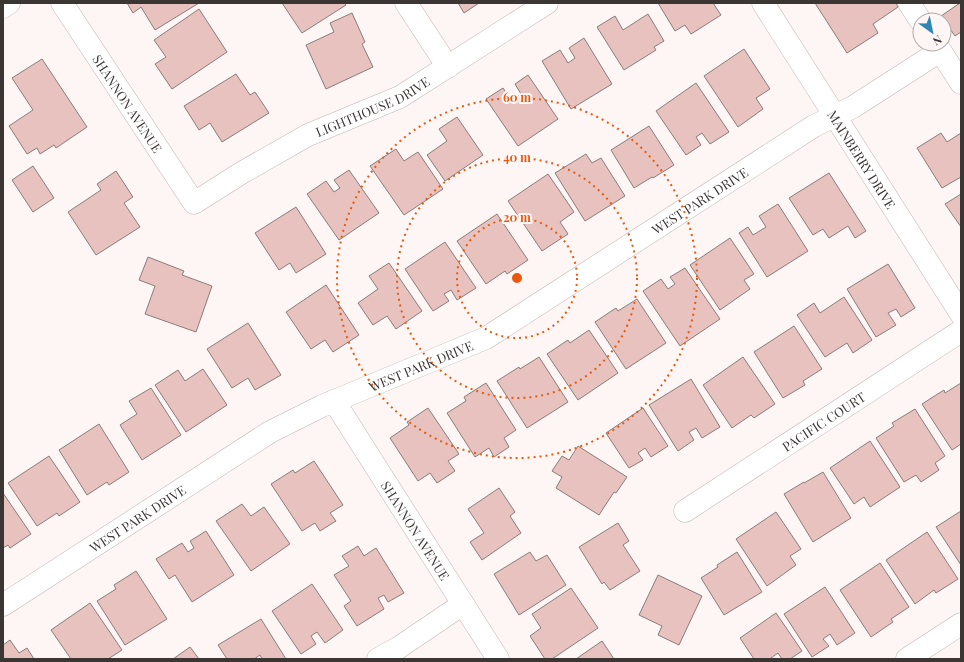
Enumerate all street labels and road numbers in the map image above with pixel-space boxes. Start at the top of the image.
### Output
street label: SHANNON AVENUE [90,51,167,156]
street label: LIGHTHOUSE DRIVE [313,72,432,140]
street label: MAINBERRY DRIVE [825,106,900,212]
street label: WEST PARK DRIVE [647,163,751,238]
street label: WEST PARK DRIVE [365,336,475,395]
street label: PACIFIC COURT [778,387,868,454]
street label: SHANNON AVENUE [378,477,454,583]
street label: WEST PARK DRIVE [85,481,189,556]

